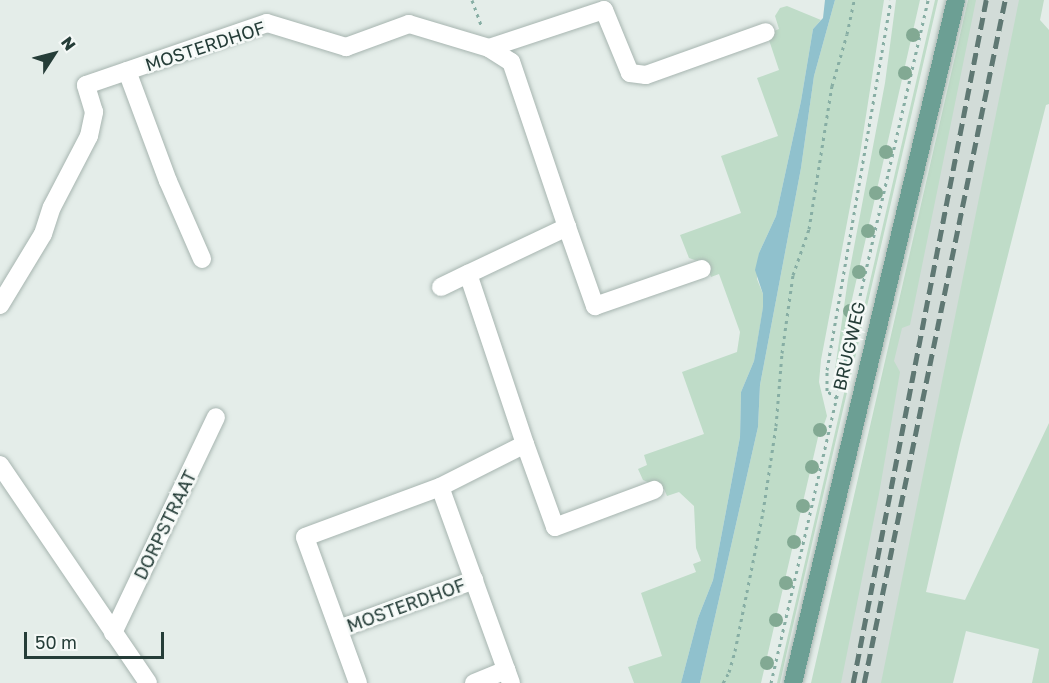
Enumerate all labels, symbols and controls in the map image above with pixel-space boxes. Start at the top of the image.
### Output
street label: MOSTERDHOF [142,16,268,76]
north arrow [24,24,84,84]
text: N [57,33,80,54]
street label: BRUGWEG [828,299,870,393]
street label: DORPSTRAAT [129,467,201,583]
street label: MOSTERDHOF [344,574,468,636]
scale bar [27,620,166,658]
text: 50 m [35,631,77,653]

